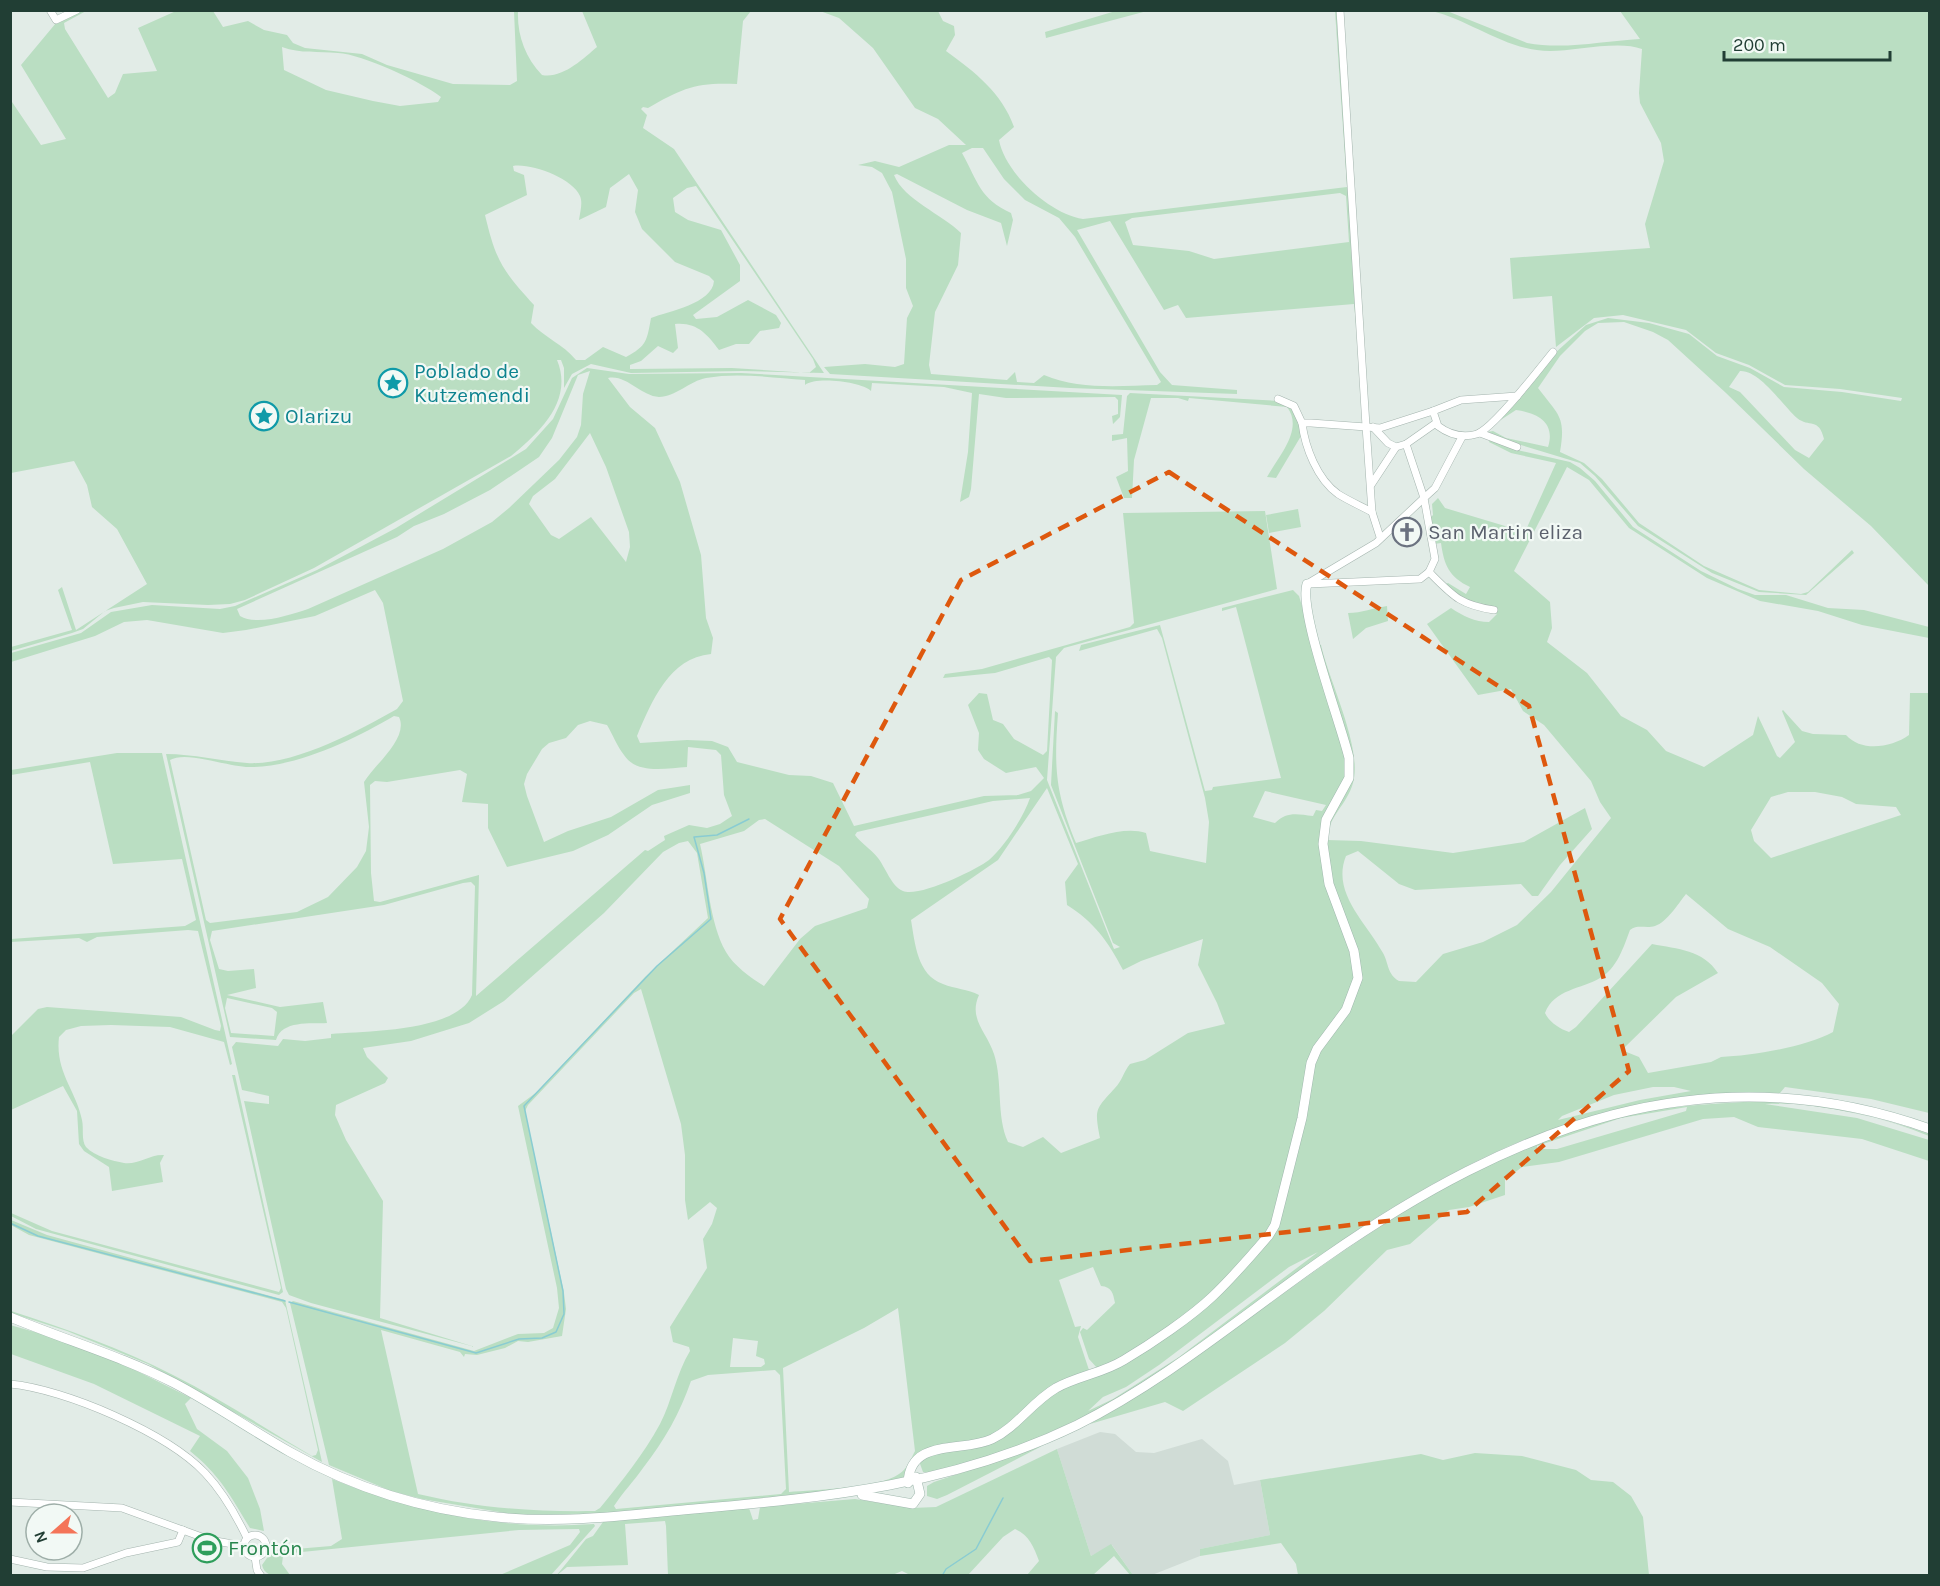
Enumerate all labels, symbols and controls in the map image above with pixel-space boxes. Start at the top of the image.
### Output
scale bar [1724,24,1890,62]
text: 200 m [1733,34,1786,56]
place label: Poblado de Kutzemendi [414,359,530,407]
place icon: Poblado de Kutzemendi [377,367,409,399]
place icon: Olarizu [248,400,280,432]
place label: Olarizu [285,404,353,428]
church icon: San Martin eliza [1391,516,1423,548]
place label: San Martin eliza [1428,520,1583,544]
north arrow [24,1502,84,1562]
text: N [30,1528,51,1546]
sports icon: Frontón [191,1532,223,1564]
place label: Frontón [228,1536,303,1560]

